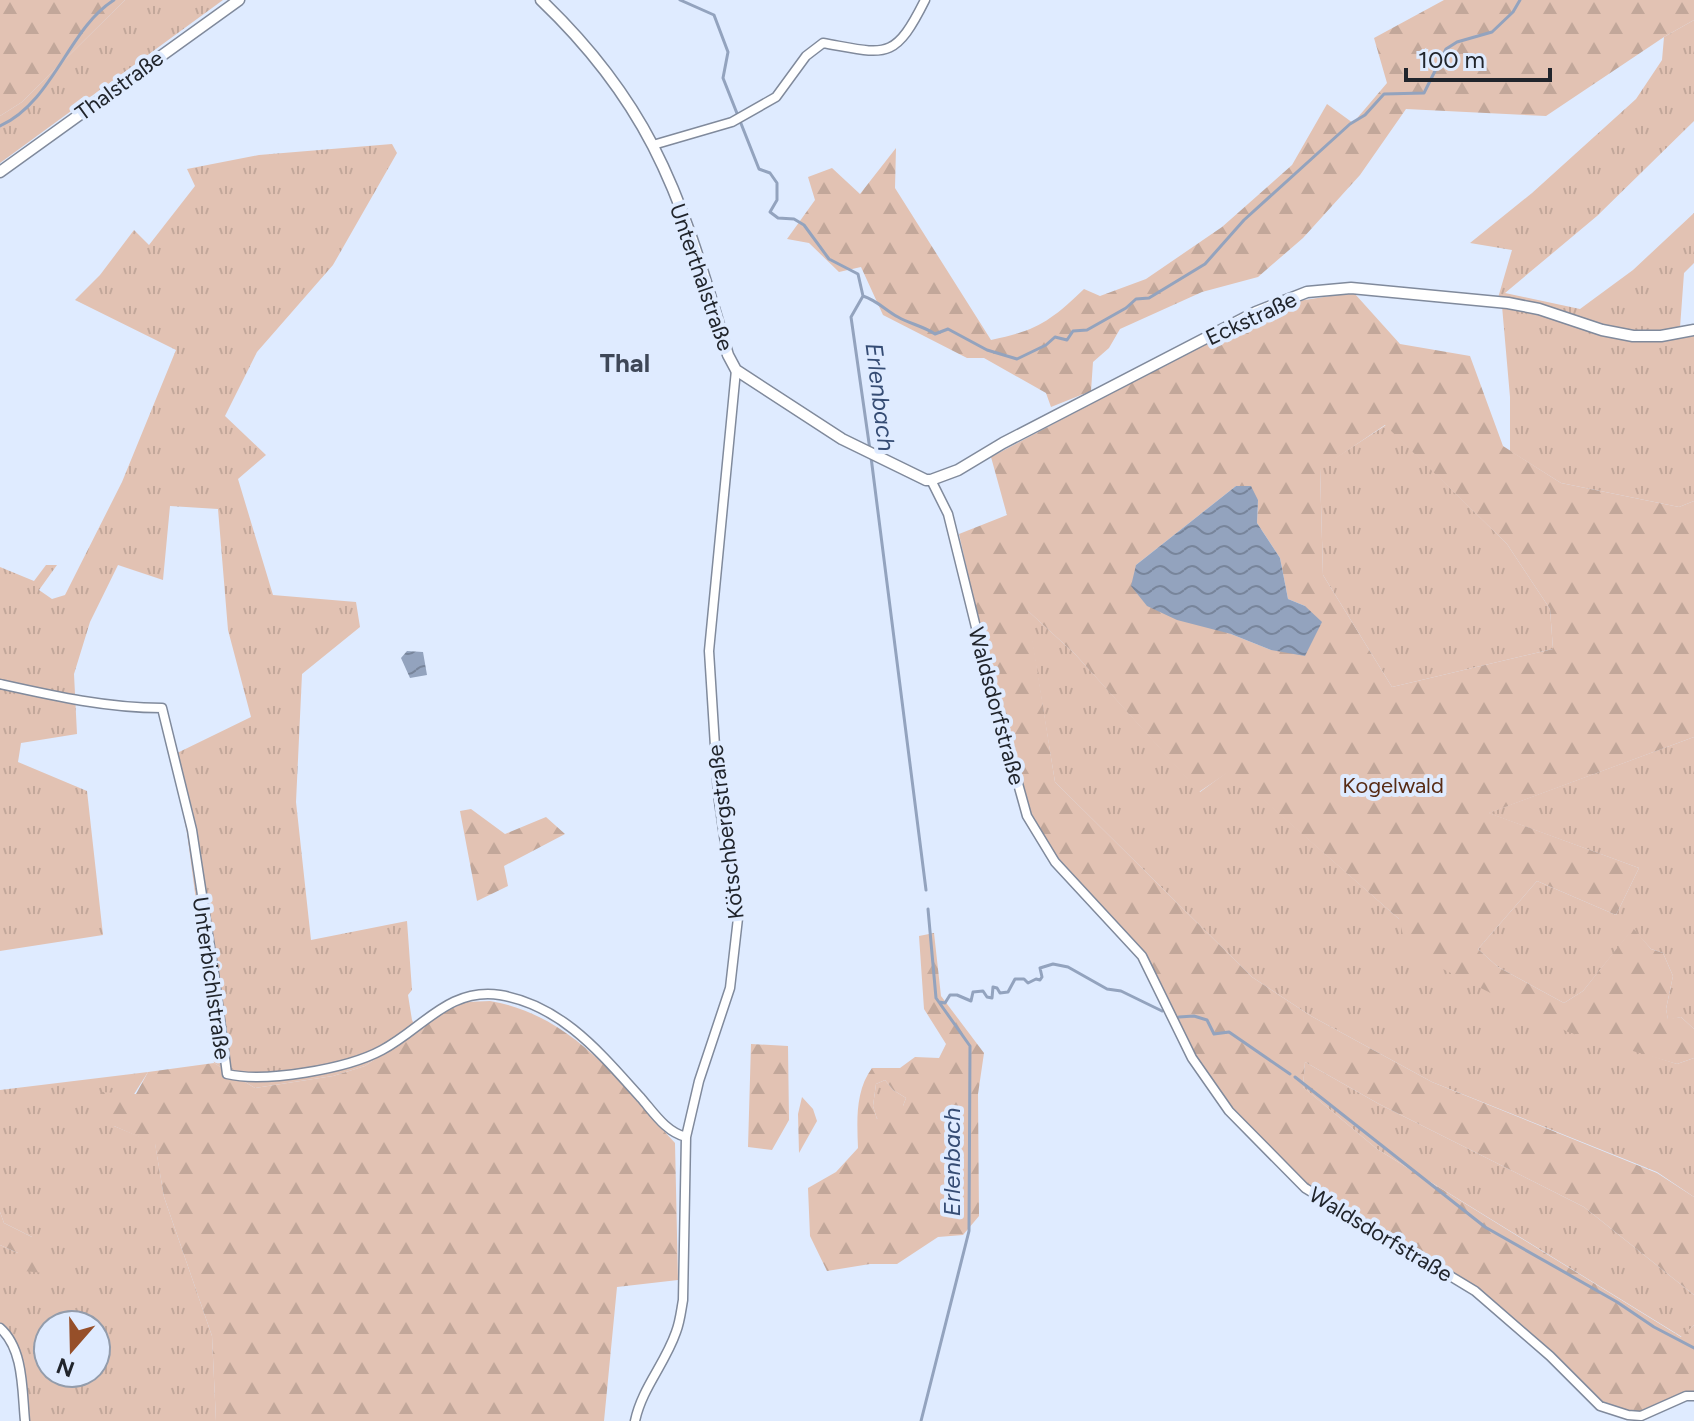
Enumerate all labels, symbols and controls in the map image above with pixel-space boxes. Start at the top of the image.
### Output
scale bar [1406,32,1550,82]
street label: Thalstraße [70,44,169,126]
text: 100 m [1418,45,1485,74]
street label: Unterthalstraße [664,200,739,354]
street label: Eckstraße [1201,286,1301,351]
water label: Erlenbach [859,341,902,453]
district label: Thal [600,347,650,379]
street label: Waldsdorfstraße [962,624,1031,788]
street label: Kötschbergstraße [701,743,750,921]
park label: Kogelwald [1342,772,1444,799]
street label: Unterbichlstraße [187,895,236,1061]
water label: Erlenbach [937,1108,966,1216]
street label: Waldsdorfstraße [1304,1181,1457,1288]
north arrow [32,1309,112,1389]
text: N [53,1352,78,1383]

